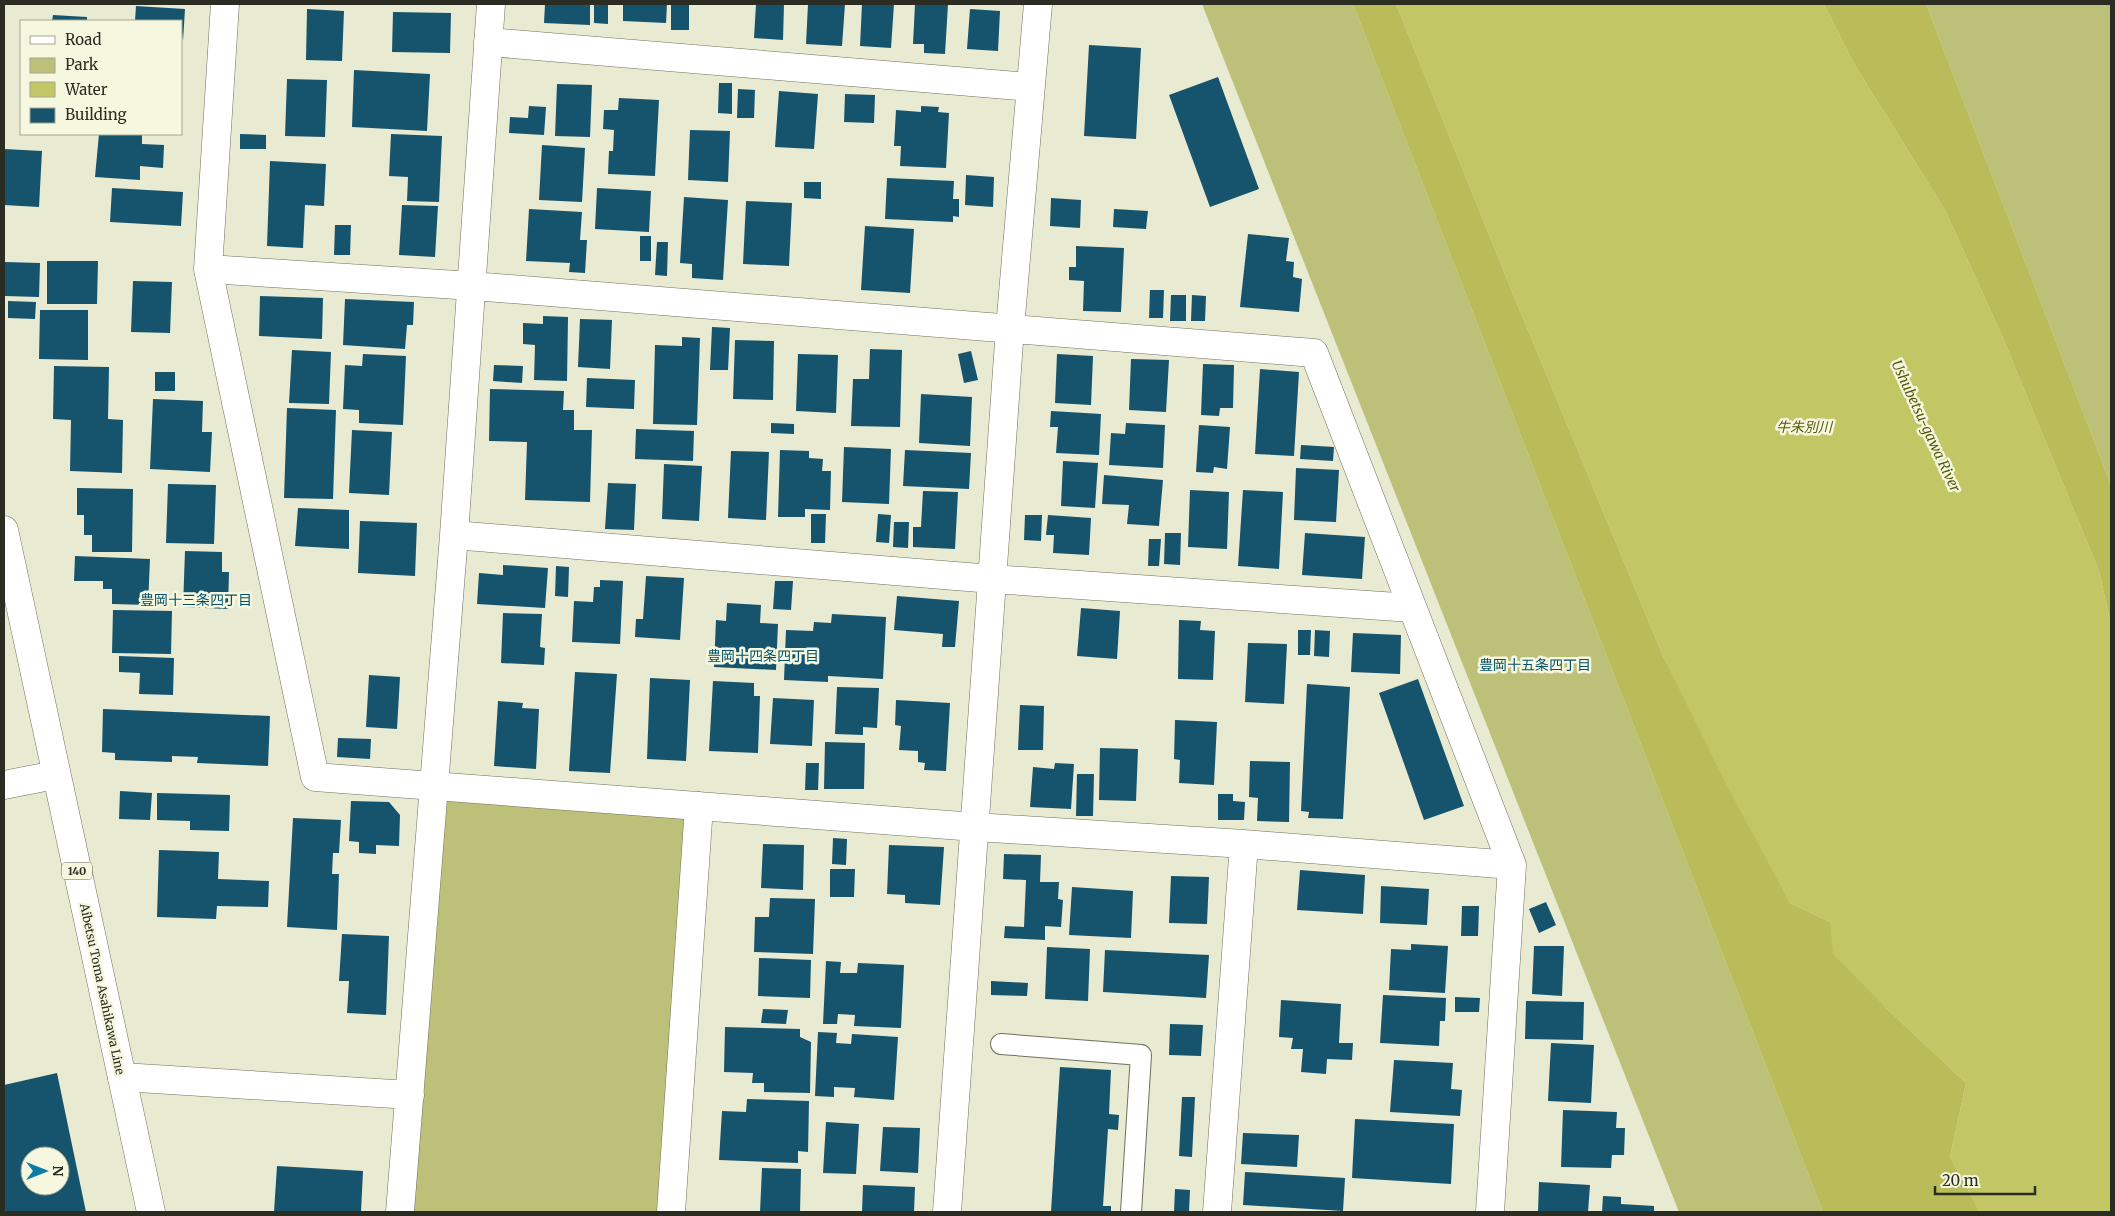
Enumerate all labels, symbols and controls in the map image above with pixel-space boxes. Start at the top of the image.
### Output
legend [20,20,182,135]
text: Road [65,30,101,49]
text: Park [65,55,99,74]
text: Water [64,80,108,99]
text: Building [65,105,127,124]
water label: Ushubetsu-gawa River [1888,357,1965,495]
water label: 牛朱別川 [1776,418,1834,436]
district label: 豊岡十三条四丁目 [140,591,252,609]
district label: 豊岡十四条四丁目 [707,647,819,665]
district label: 豊岡十五条四丁目 [1479,656,1591,674]
road number: 140 [62,862,92,879]
street label: Aibetsu Toma Asahikawa Line [77,901,128,1076]
north arrow [20,1146,70,1196]
scale bar [1935,1164,2035,1196]
text: N [49,1165,67,1177]
text: 20 m [1942,1171,1979,1190]

